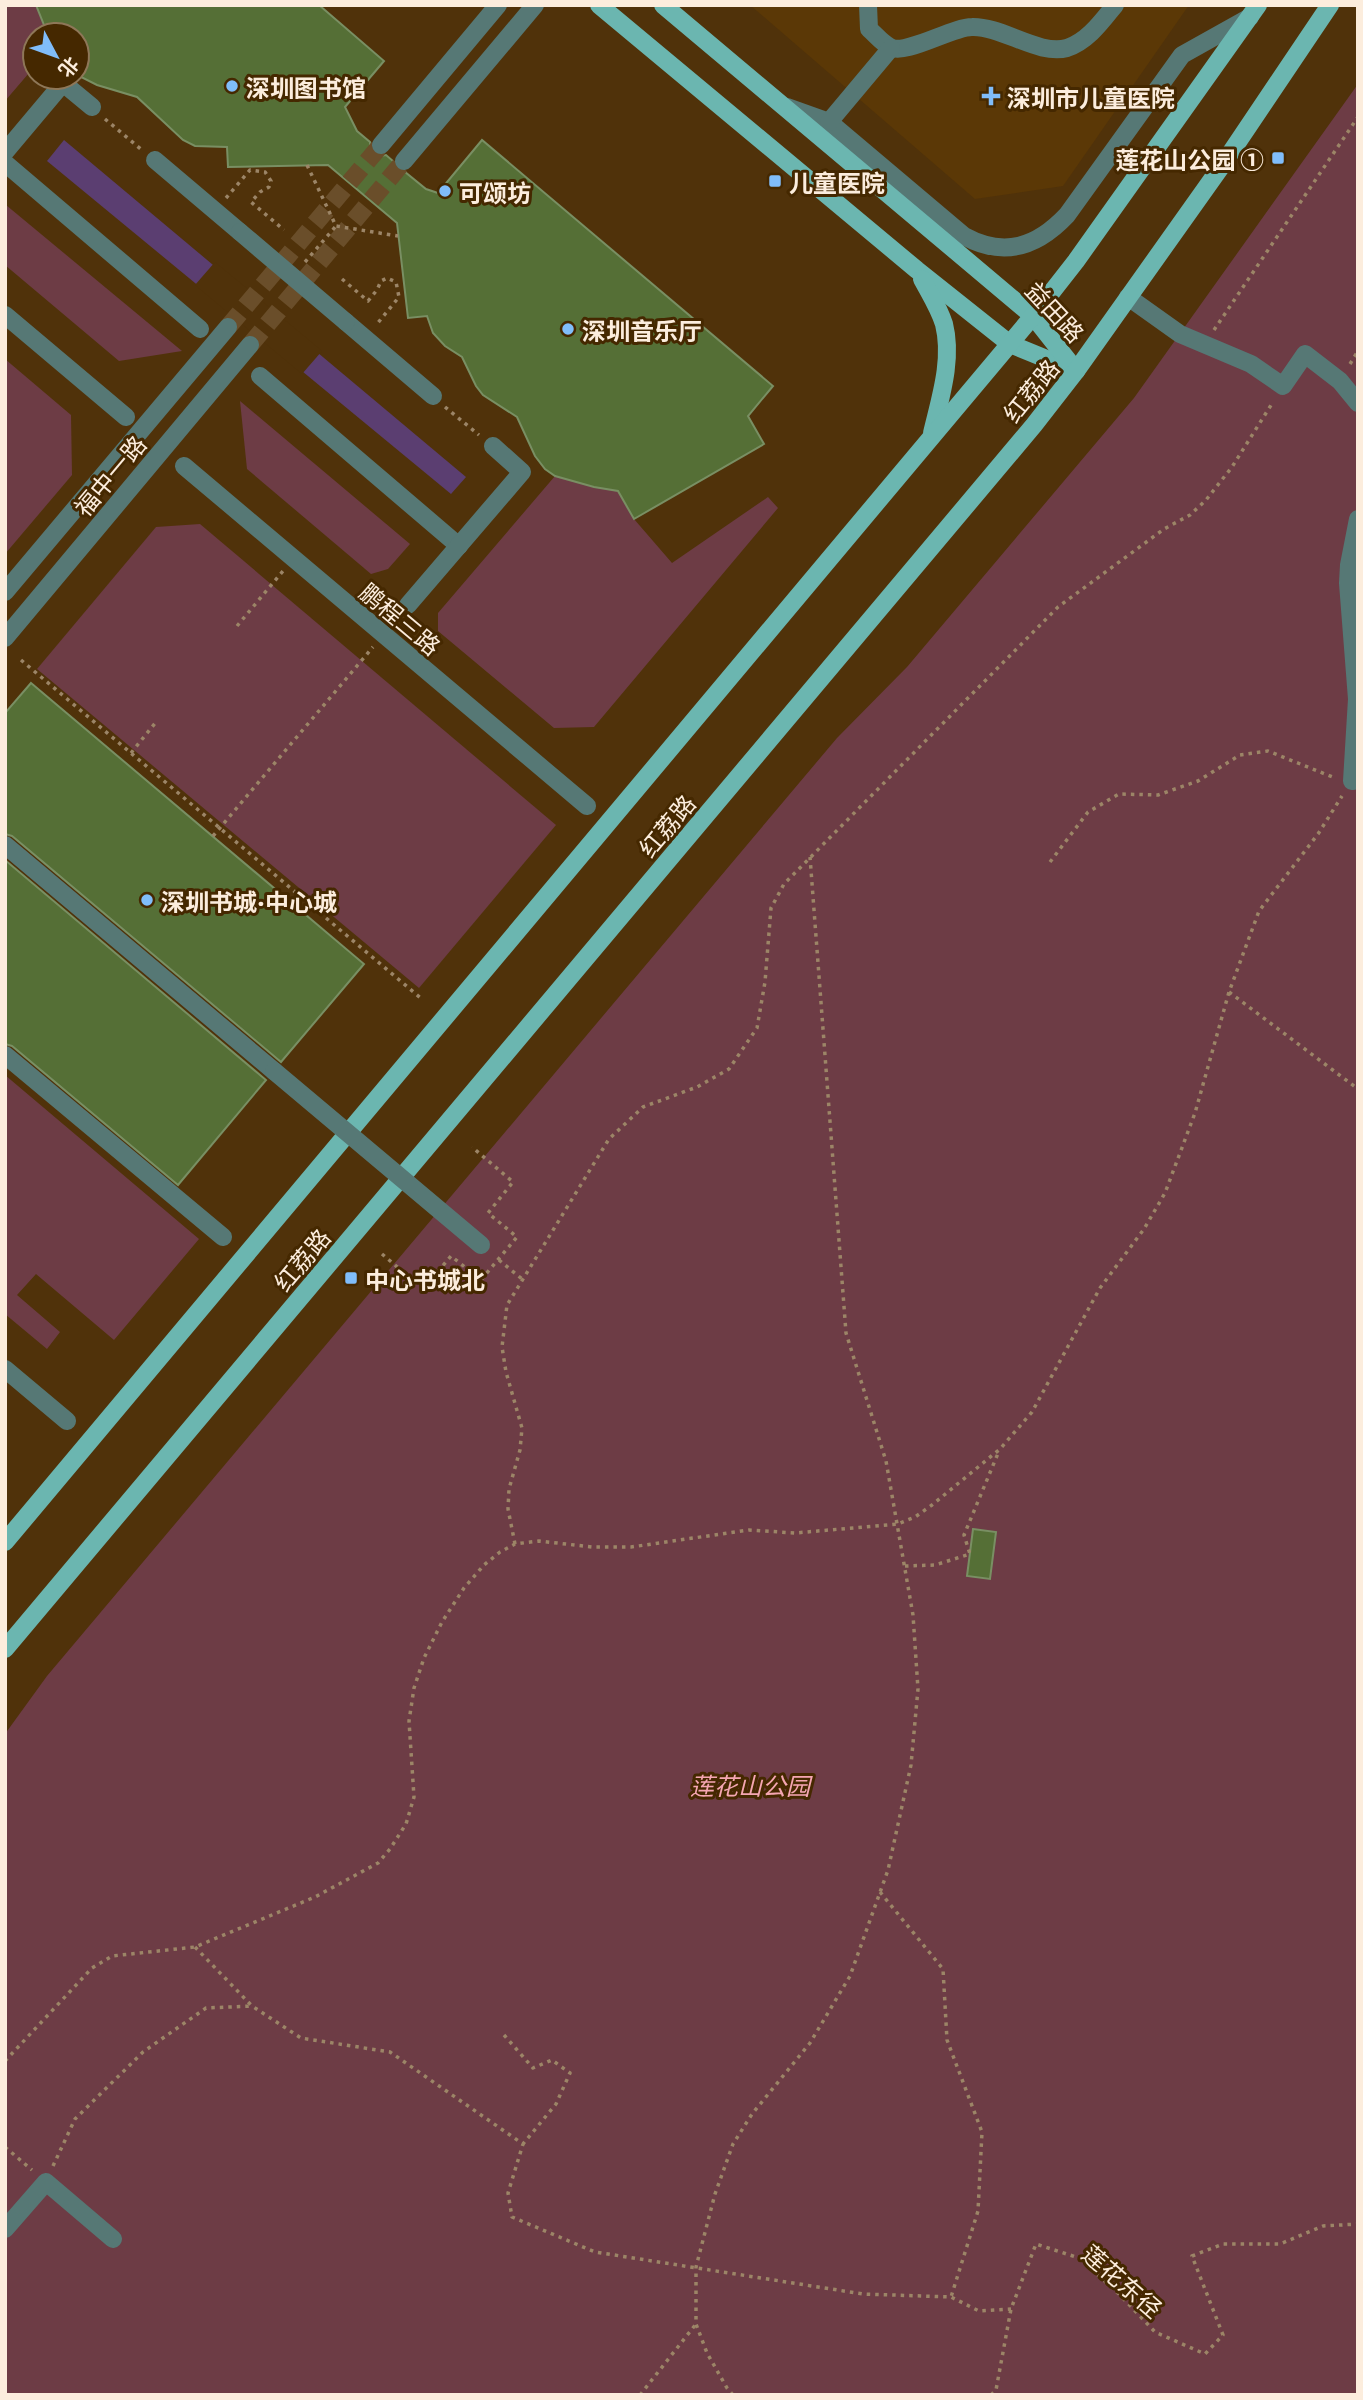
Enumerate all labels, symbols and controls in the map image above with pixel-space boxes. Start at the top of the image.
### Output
north arrow [21,21,91,91]
text: 北 [53,51,86,84]
place label: 深圳图书馆 [246,69,366,104]
marker: 深圳图书馆 [224,78,240,94]
place label: 深圳市儿童医院 [1007,79,1175,114]
marker: 深圳市儿童医院 [981,86,1001,106]
place label: 莲花山公园 ① [1115,141,1264,176]
marker: 莲花山公园 ① [1270,150,1286,166]
place label: 儿童医院 [789,164,885,199]
marker: 儿童医院 [767,173,783,189]
place label: 可颂坊 [459,174,531,209]
marker: 可颂坊 [437,183,453,199]
street label: 益田路 [1019,273,1093,349]
place label: 深圳音乐厅 [582,312,702,347]
marker: 深圳音乐厅 [560,321,576,337]
street label: 红荔路 [994,351,1066,429]
street label: 福中一路 [65,427,153,523]
street label: 鹏程三路 [353,574,449,662]
street label: 红荔路 [629,786,703,864]
place label: 深圳书城·中心城 [161,883,337,918]
marker: 深圳书城·中心城 [139,892,155,908]
street label: 红荔路 [264,1220,338,1298]
place label: 中心书城北 [365,1261,485,1296]
marker: 中心书城北 [343,1270,359,1286]
park label: 莲花山公园 [690,1767,813,1802]
street label: 莲花东径 [1075,2235,1171,2325]

